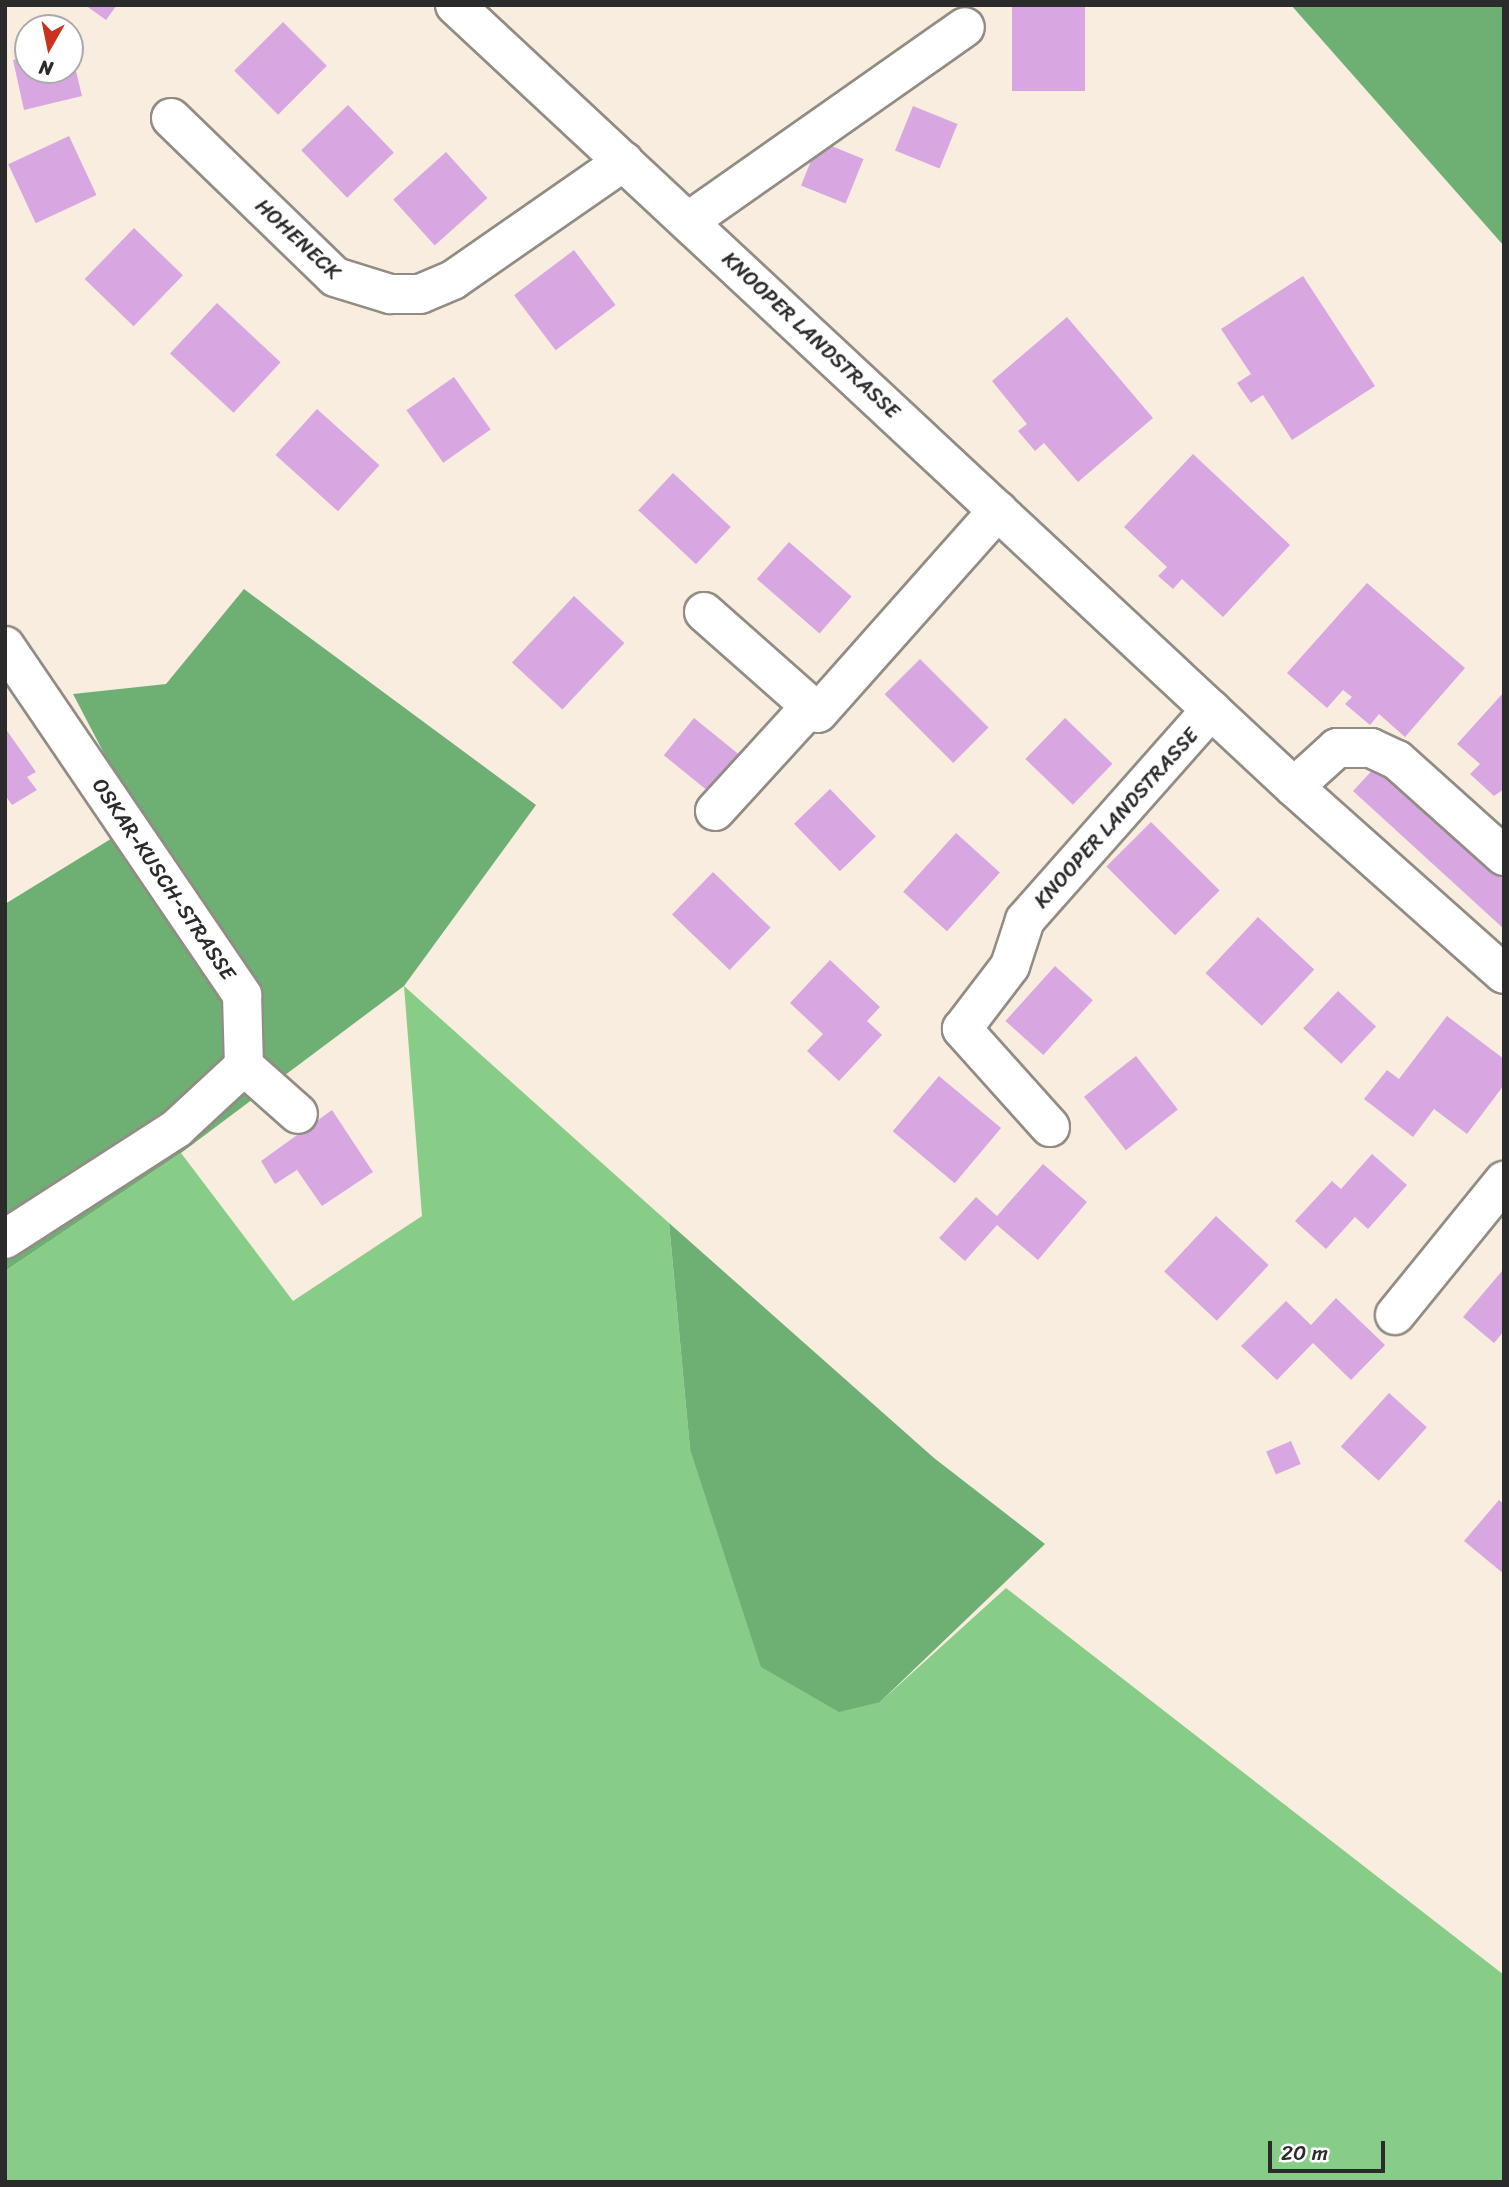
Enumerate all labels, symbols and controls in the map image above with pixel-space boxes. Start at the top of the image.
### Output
north arrow [14,14,84,84]
text: N [37,51,55,86]
street label: HOHENECK [250,193,346,285]
street label: KNOOPER LANDSTRASSE [716,245,906,425]
street label: KNOOPER LANDSTRASSE [1028,722,1204,914]
street label: OSKAR-KUSCH-STRASSE [87,773,241,985]
scale bar [1271,2128,1388,2172]
text: 20 m [1281,2134,1328,2172]

